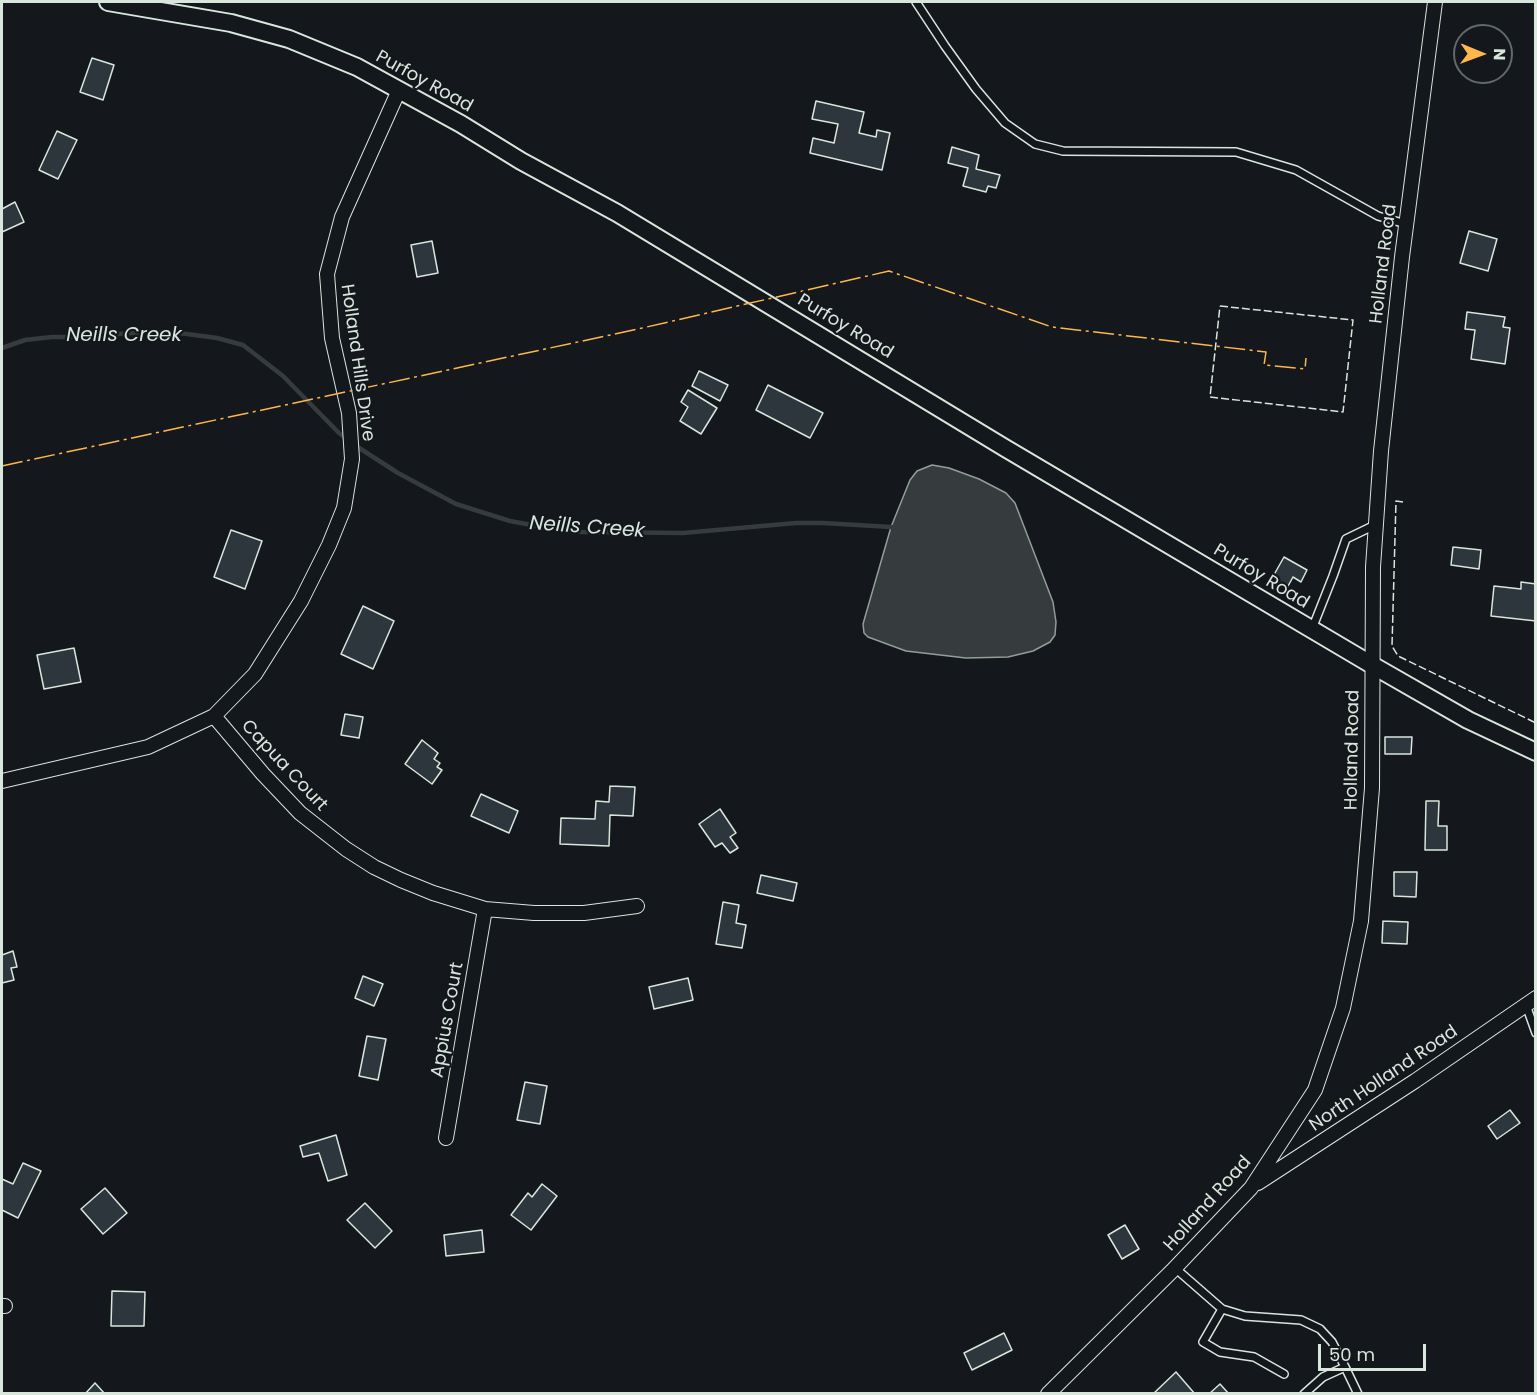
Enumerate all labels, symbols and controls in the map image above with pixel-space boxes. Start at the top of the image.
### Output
north arrow [1453,24,1513,84]
street label: Purfoy Road [372,46,476,118]
text: N [1488,48,1511,61]
street label: Holland Road [1366,203,1402,325]
street label: Holland Hills Drive [335,283,379,443]
street label: Purfoy Road [793,290,897,364]
water label: Neills Creek [66,324,182,348]
water label: Neills Creek [528,512,646,544]
street label: Purfoy Road [1209,540,1313,614]
street label: Holland Road [1341,690,1365,810]
street label: Capua Court [236,716,332,816]
street label: Appius Court [427,961,469,1079]
street label: North Holland Road [1306,1021,1462,1137]
street label: Holland Road [1160,1152,1256,1256]
scale bar [1321,1332,1429,1370]
text: 50 m [1329,1342,1375,1367]

